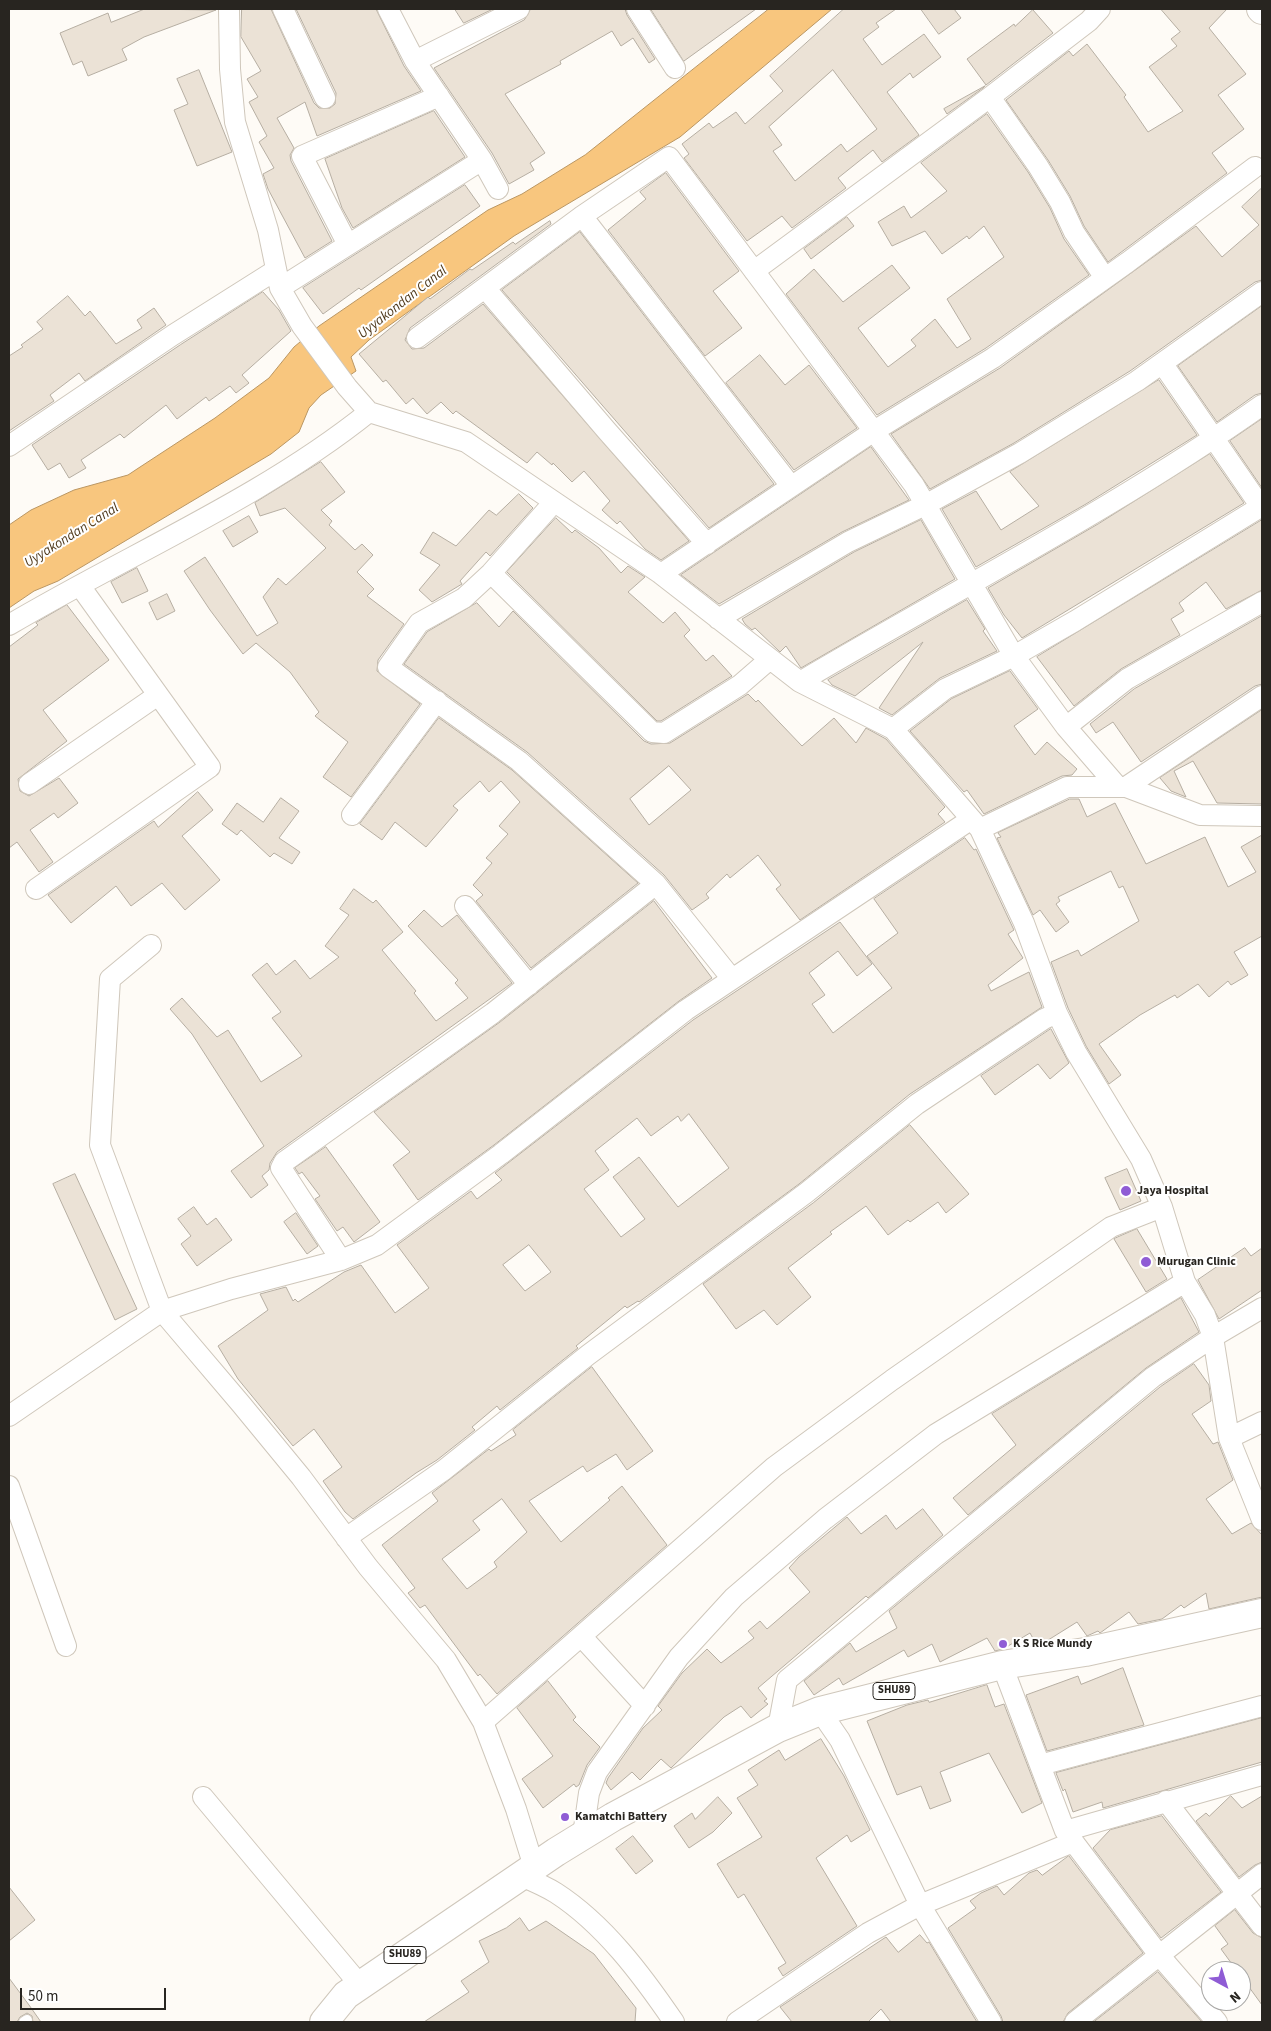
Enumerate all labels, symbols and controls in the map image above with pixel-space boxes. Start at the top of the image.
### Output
water label: Uyyakondan Canal [355,263,451,343]
water label: Uyyakondan Canal [22,500,122,572]
marker: Jaya Hospital [1119,1184,1133,1198]
place label: Jaya Hospital [1137,1184,1208,1198]
marker: Murugan Clinic [1139,1255,1153,1269]
place label: Murugan Clinic [1157,1255,1236,1269]
place label: K S Rice Mundy [1013,1637,1092,1651]
marker: K S Rice Mundy [997,1638,1009,1650]
road number: SHU89 [873,1682,915,1700]
place label: Kamatchi Battery [575,1810,667,1824]
marker: Kamatchi Battery [559,1811,571,1823]
road number: SHU89 [384,1946,426,1964]
north arrow [1201,1961,1251,2011]
scale bar [22,1978,169,2010]
text: 50 m [28,1986,58,2007]
text: N [1225,1986,1245,2008]

